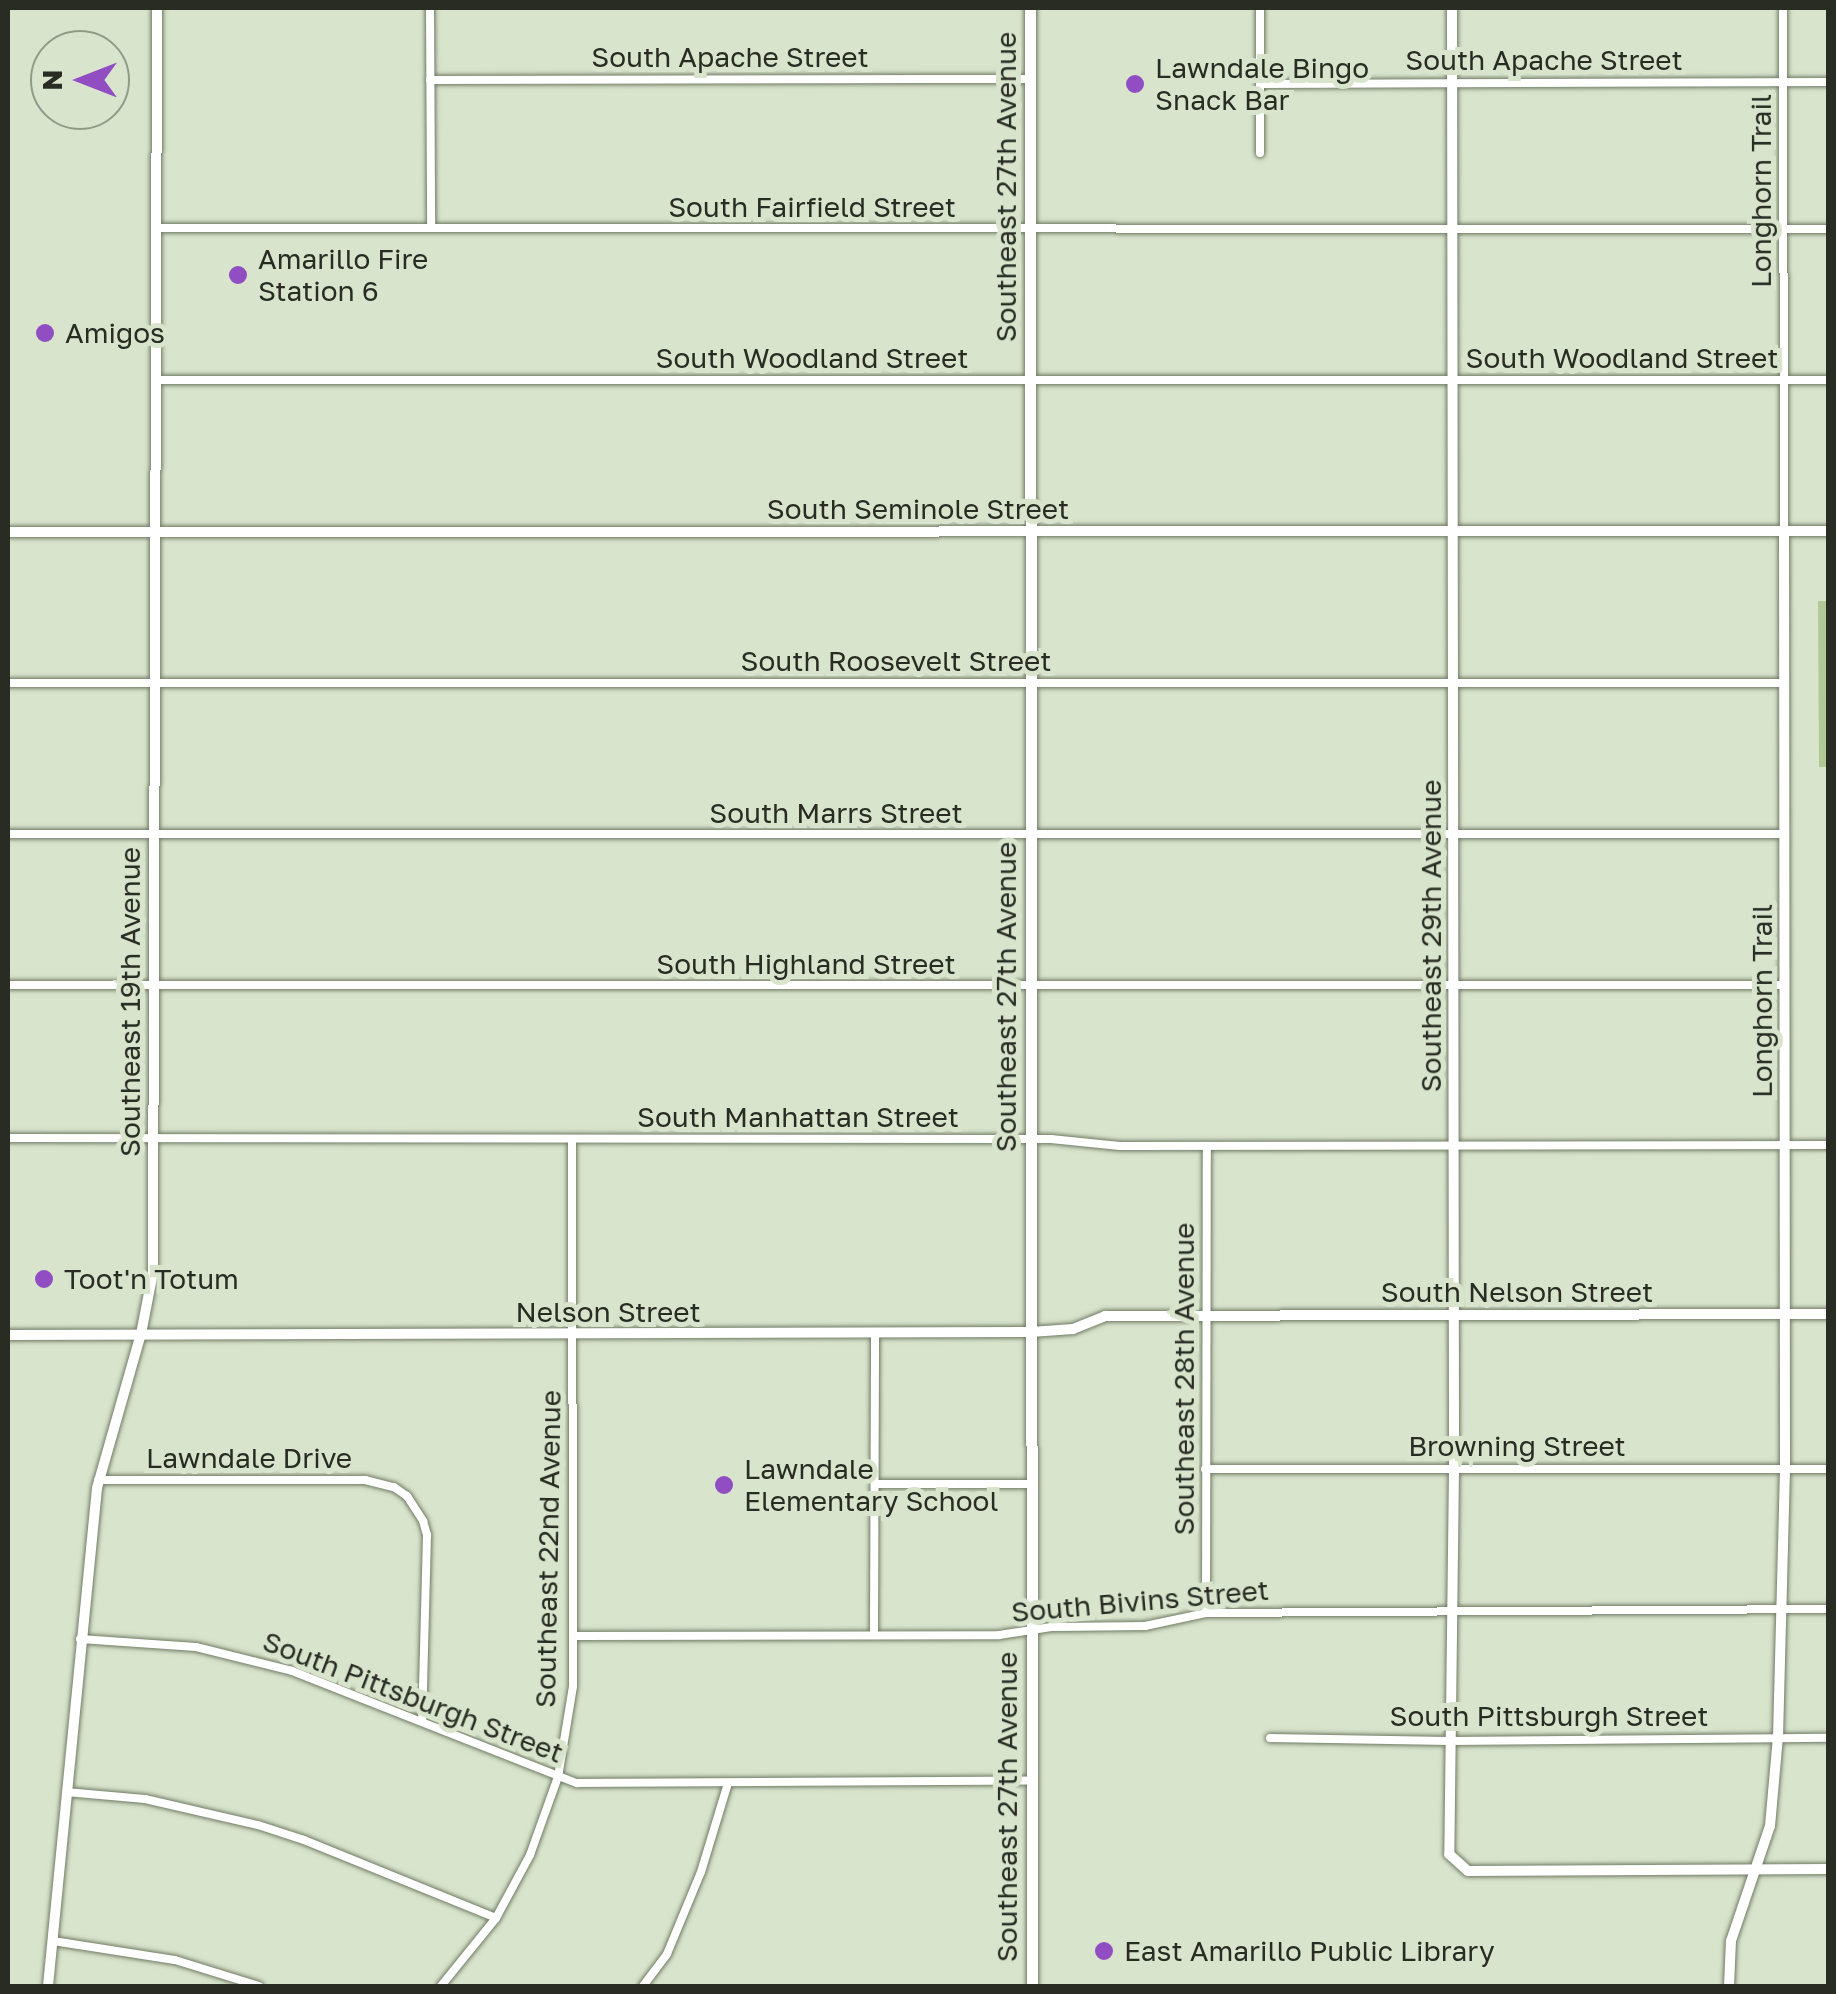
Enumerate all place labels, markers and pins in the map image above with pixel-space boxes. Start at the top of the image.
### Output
place label: Lawndale Bingo Snack Bar [1155,51,1369,117]
marker: Lawndale Bingo Snack Bar [1124,73,1146,95]
place label: Amarillo Fire Station 6 [258,242,428,308]
marker: Amarillo Fire Station 6 [227,264,249,286]
place label: Amigos [65,316,165,350]
marker: Amigos [34,322,56,344]
place label: Toot'n Totum [64,1262,239,1296]
marker: Toot'n Totum [33,1268,55,1290]
place label: Lawndale Elementary School [744,1452,998,1518]
marker: Lawndale Elementary School [713,1474,735,1496]
place label: East Amarillo Public Library [1124,1934,1495,1968]
marker: East Amarillo Public Library [1093,1940,1115,1962]

